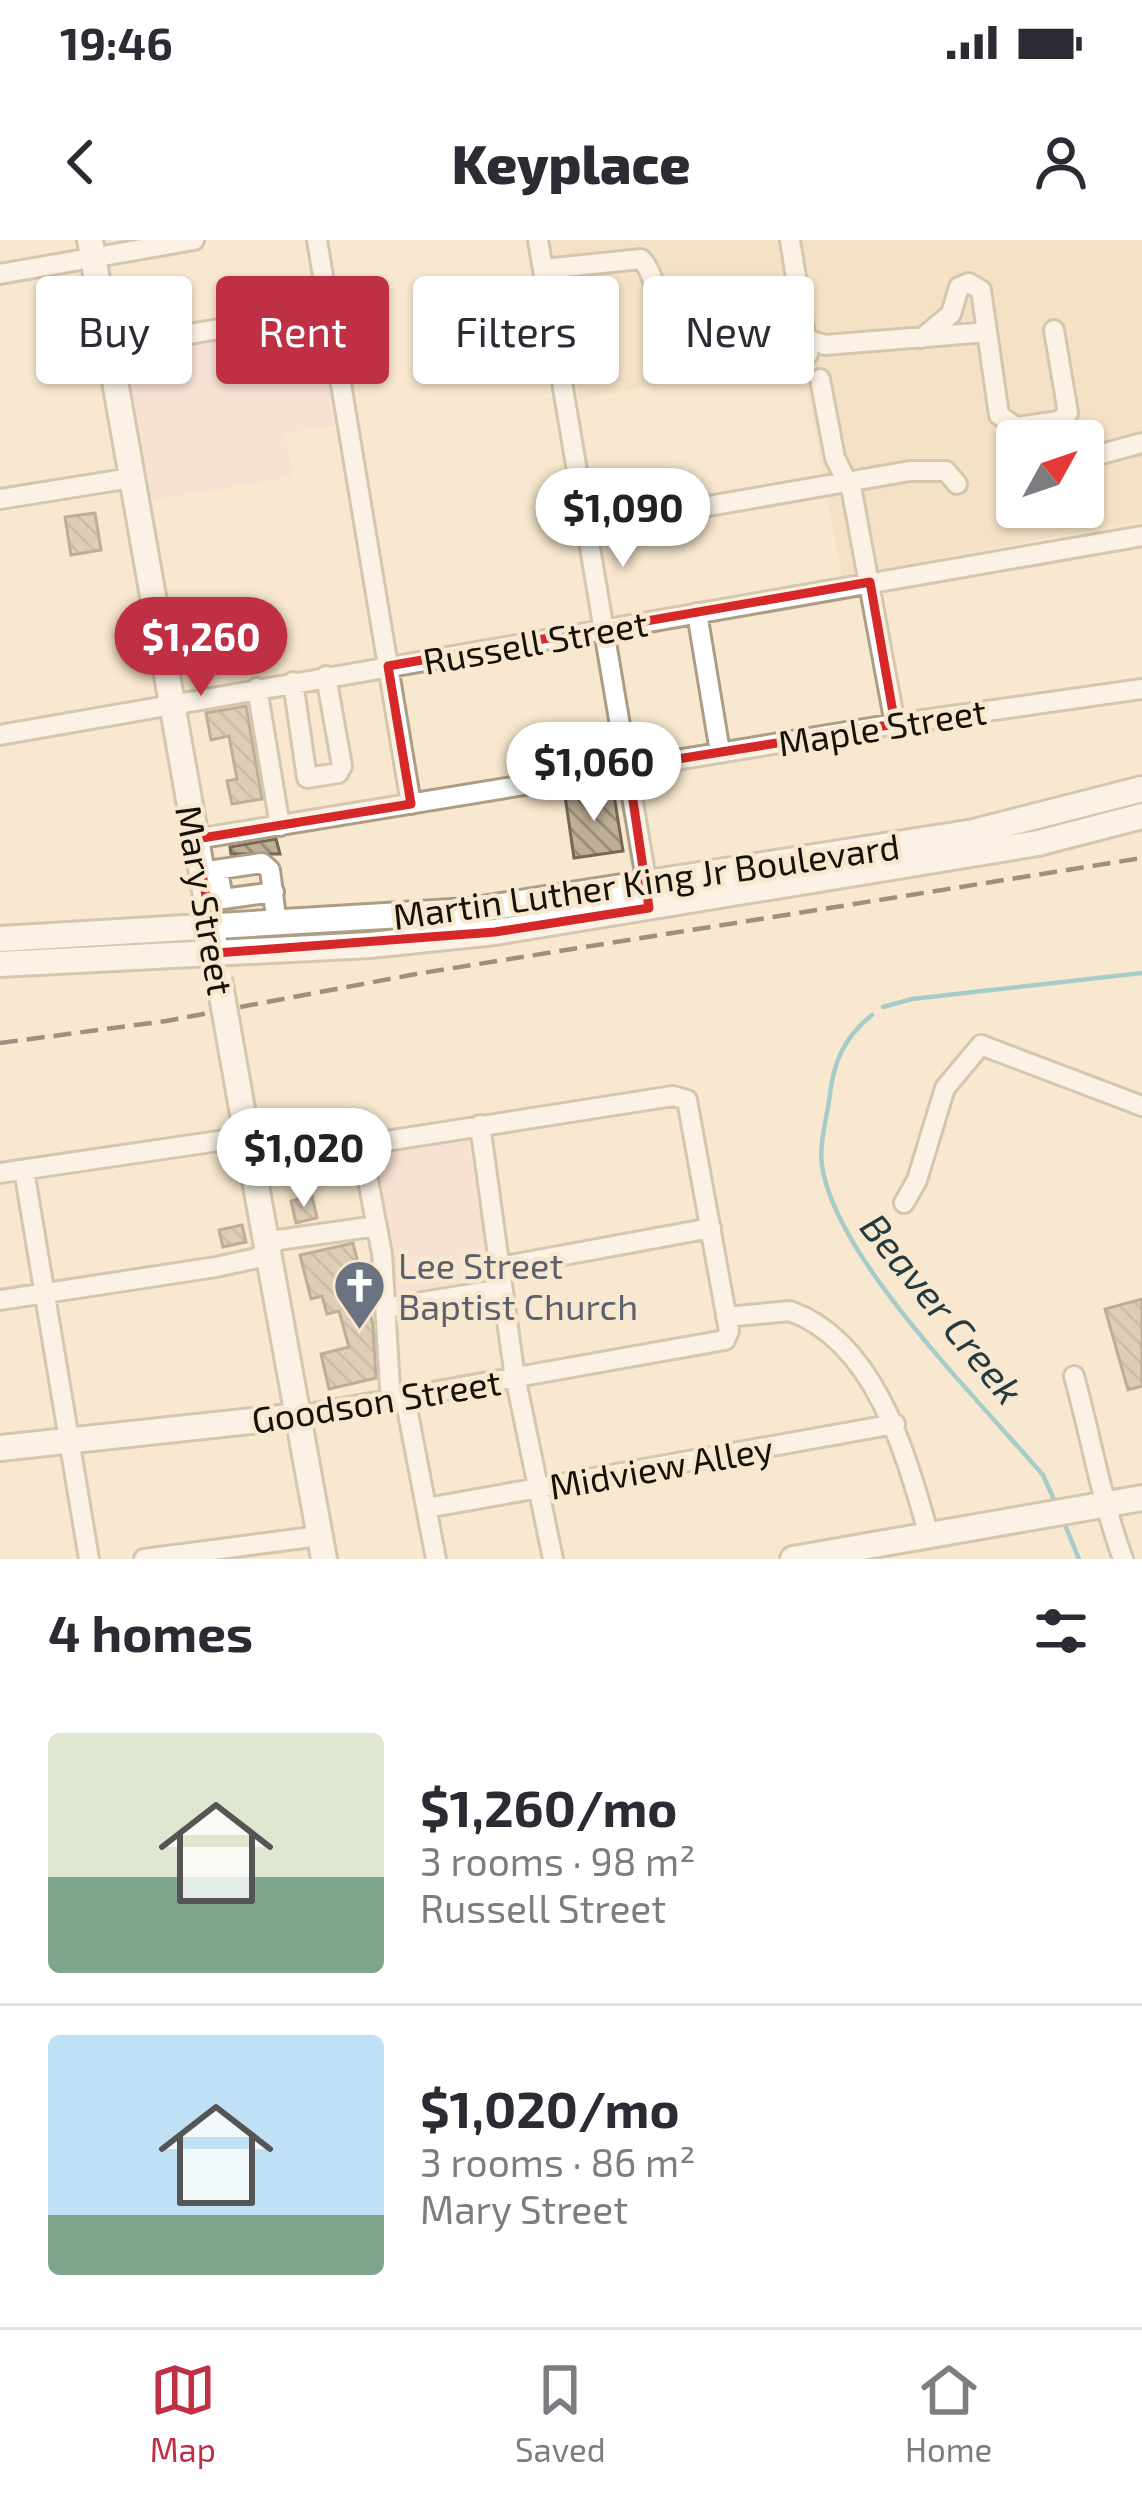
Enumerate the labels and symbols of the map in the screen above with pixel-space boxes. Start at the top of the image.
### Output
north arrow [996,420,1104,528]
pin: $1,090 [525,468,721,570]
pin: $1,260 [103,597,299,699]
street label: Russell Street [419,600,651,682]
street label: Maple Street [775,688,989,764]
pin: $1,060 [496,722,692,824]
street label: Mary Street [168,802,244,998]
street label: Martin Luther King Jr Boulevard [390,823,902,937]
pin: $1,020 [206,1108,402,1210]
water label: Beaver Creek [852,1203,1034,1413]
place label: Lee Street Baptist Church [398,1243,638,1327]
church icon: Lee Street Baptist Church [331,1257,387,1331]
street label: Goodson Street [248,1359,504,1441]
street label: Midview Alley [546,1425,776,1507]

